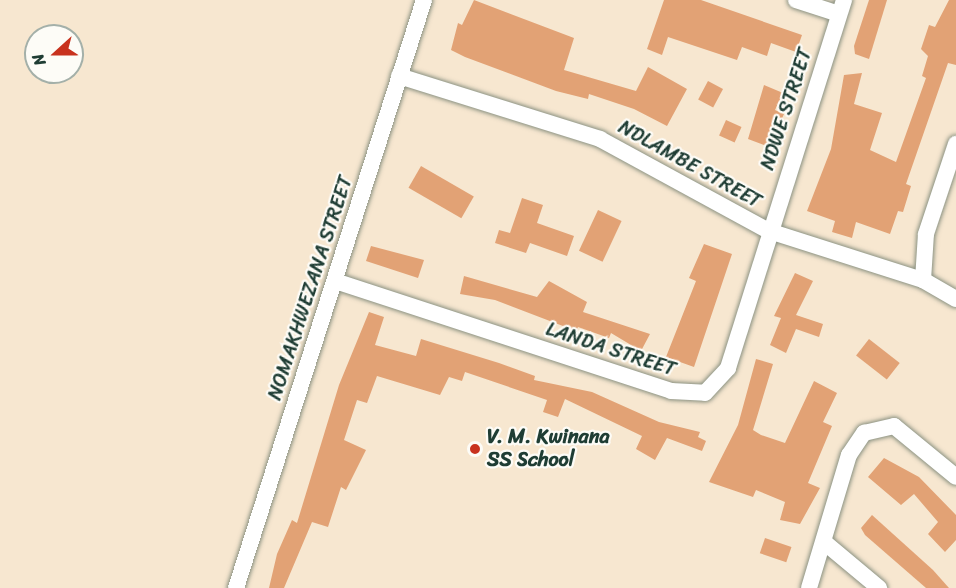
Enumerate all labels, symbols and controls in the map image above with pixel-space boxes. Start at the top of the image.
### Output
north arrow [24,24,84,84]
street label: NDWE STREET [755,45,817,173]
text: N [23,50,54,70]
street label: NDLAMBE STREET [613,114,767,214]
street label: NOMAKHWEZANA STREET [262,173,358,403]
street label: LANDA STREET [543,317,679,381]
place label: V. M. Kwinana SS School [487,425,609,472]
marker: V. M. Kwinana SS School [468,442,482,456]

